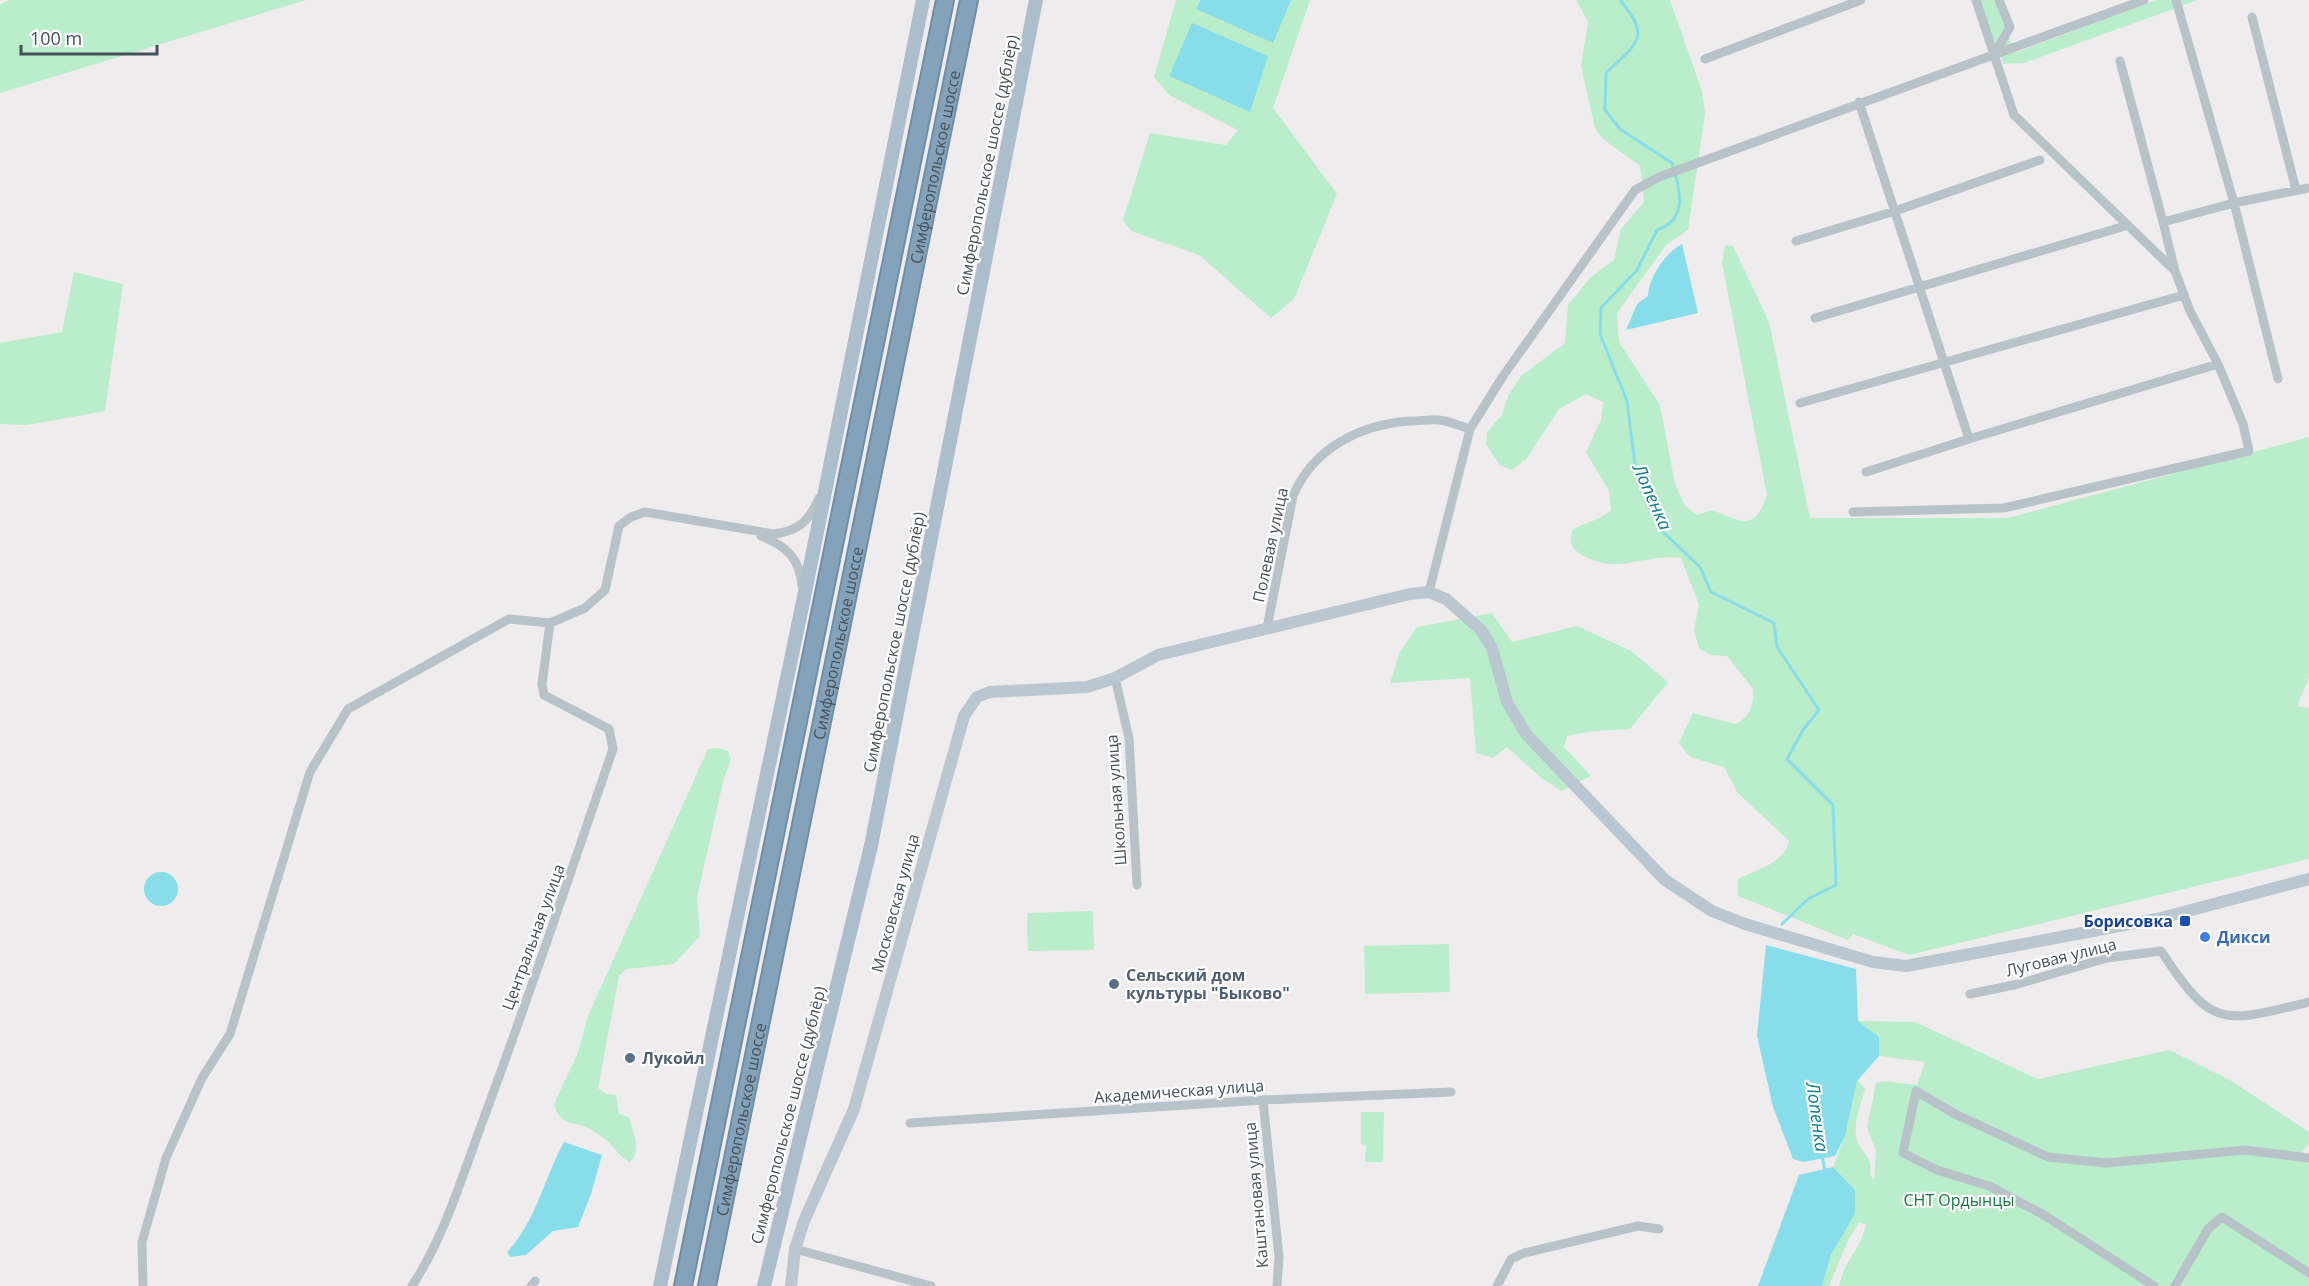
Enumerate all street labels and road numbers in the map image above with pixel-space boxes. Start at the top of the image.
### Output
street label: Симферопольское шоссе (дублёр) [951,33,1023,297]
street label: Симферопольское шоссе [905,68,965,266]
street label: Полевая улица [1247,486,1293,604]
street label: Симферопольское шоссе (дублёр) [858,510,930,774]
street label: Симферопольское шоссе [808,545,868,742]
street label: Школьная улица [1100,734,1132,866]
street label: Московская улица [866,831,924,975]
street label: Центральная улица [496,861,570,1013]
street label: Луговая улица [2003,933,2119,981]
street label: Симферопольское шоссе (дублёр) [745,983,831,1246]
street label: Симферопольское шоссе [711,1021,771,1218]
street label: Академическая улица [1093,1074,1265,1108]
street label: Каштановая улица [1239,1121,1273,1269]

